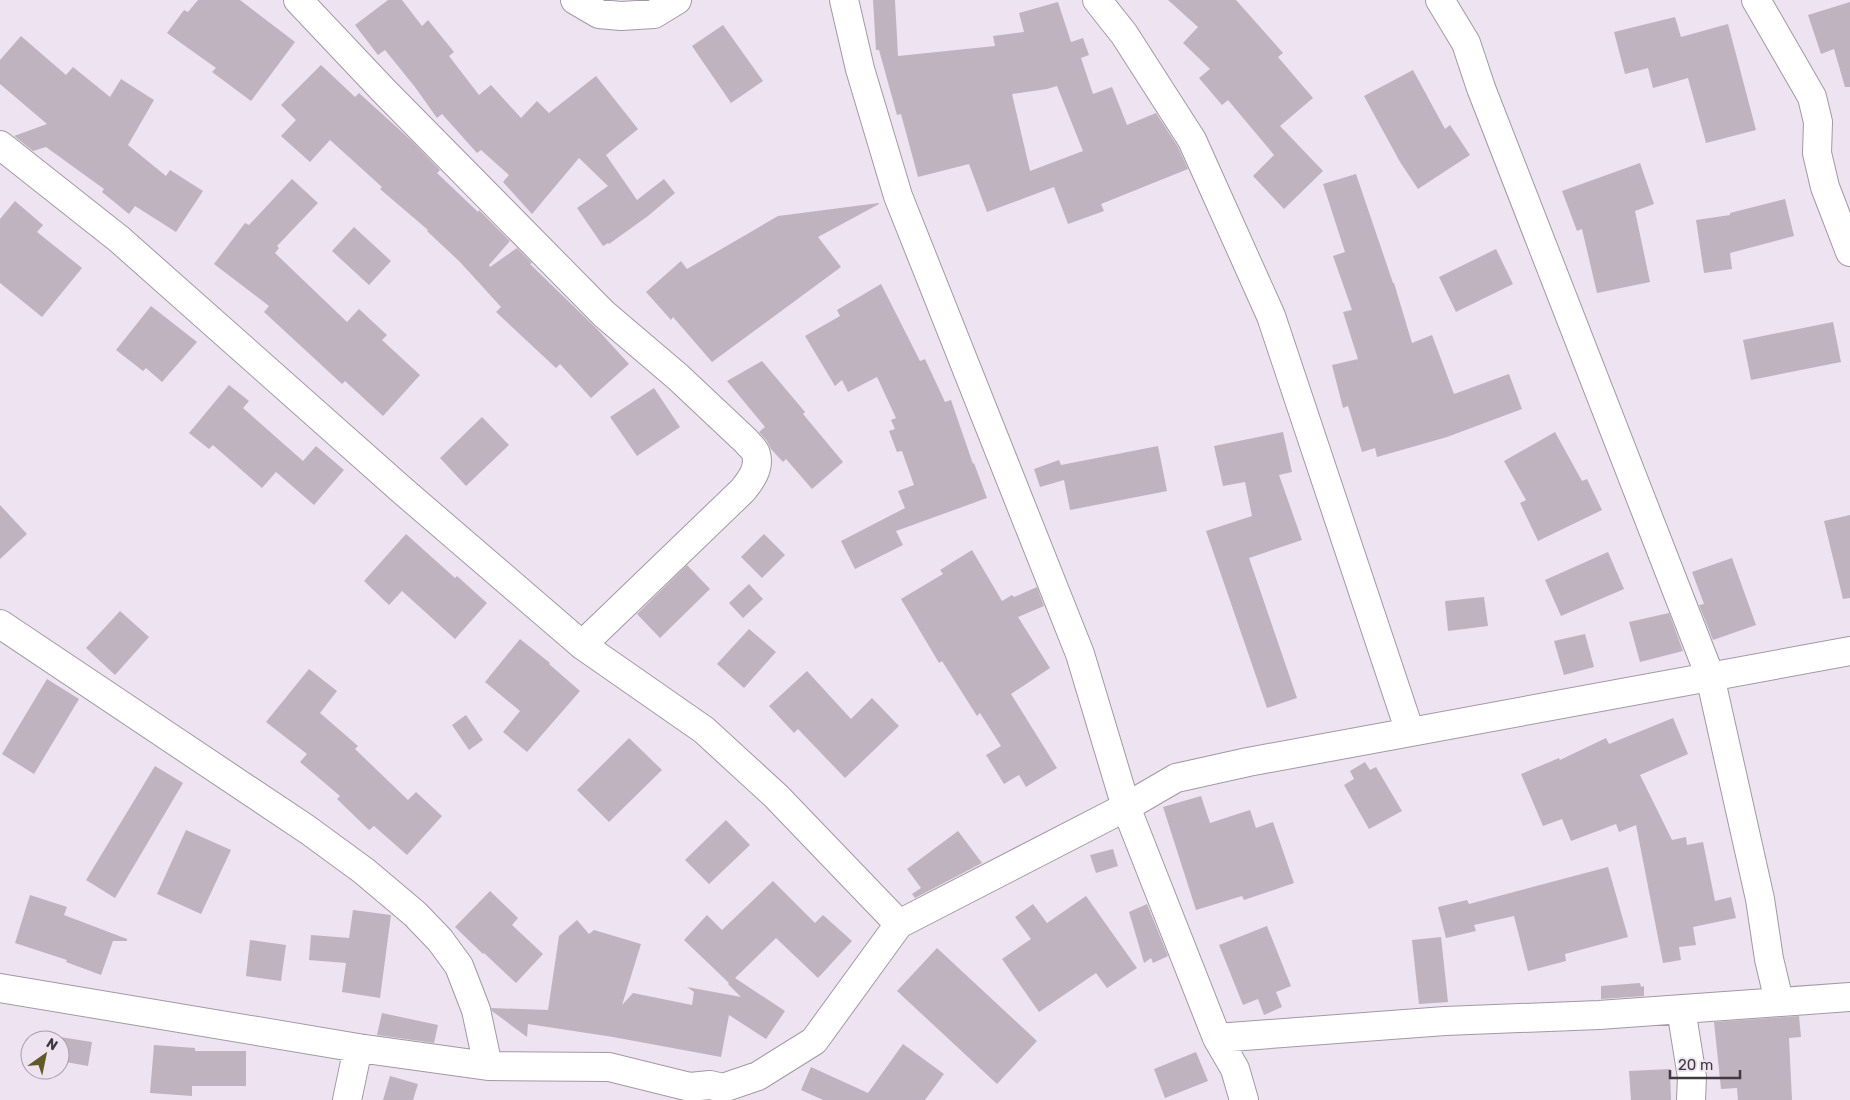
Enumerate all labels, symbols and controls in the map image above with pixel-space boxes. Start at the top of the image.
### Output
north arrow [20,1030,70,1080]
text: N [43,1035,61,1054]
scale bar [1670,1048,1740,1080]
text: 20 m [1678,1056,1713,1074]

